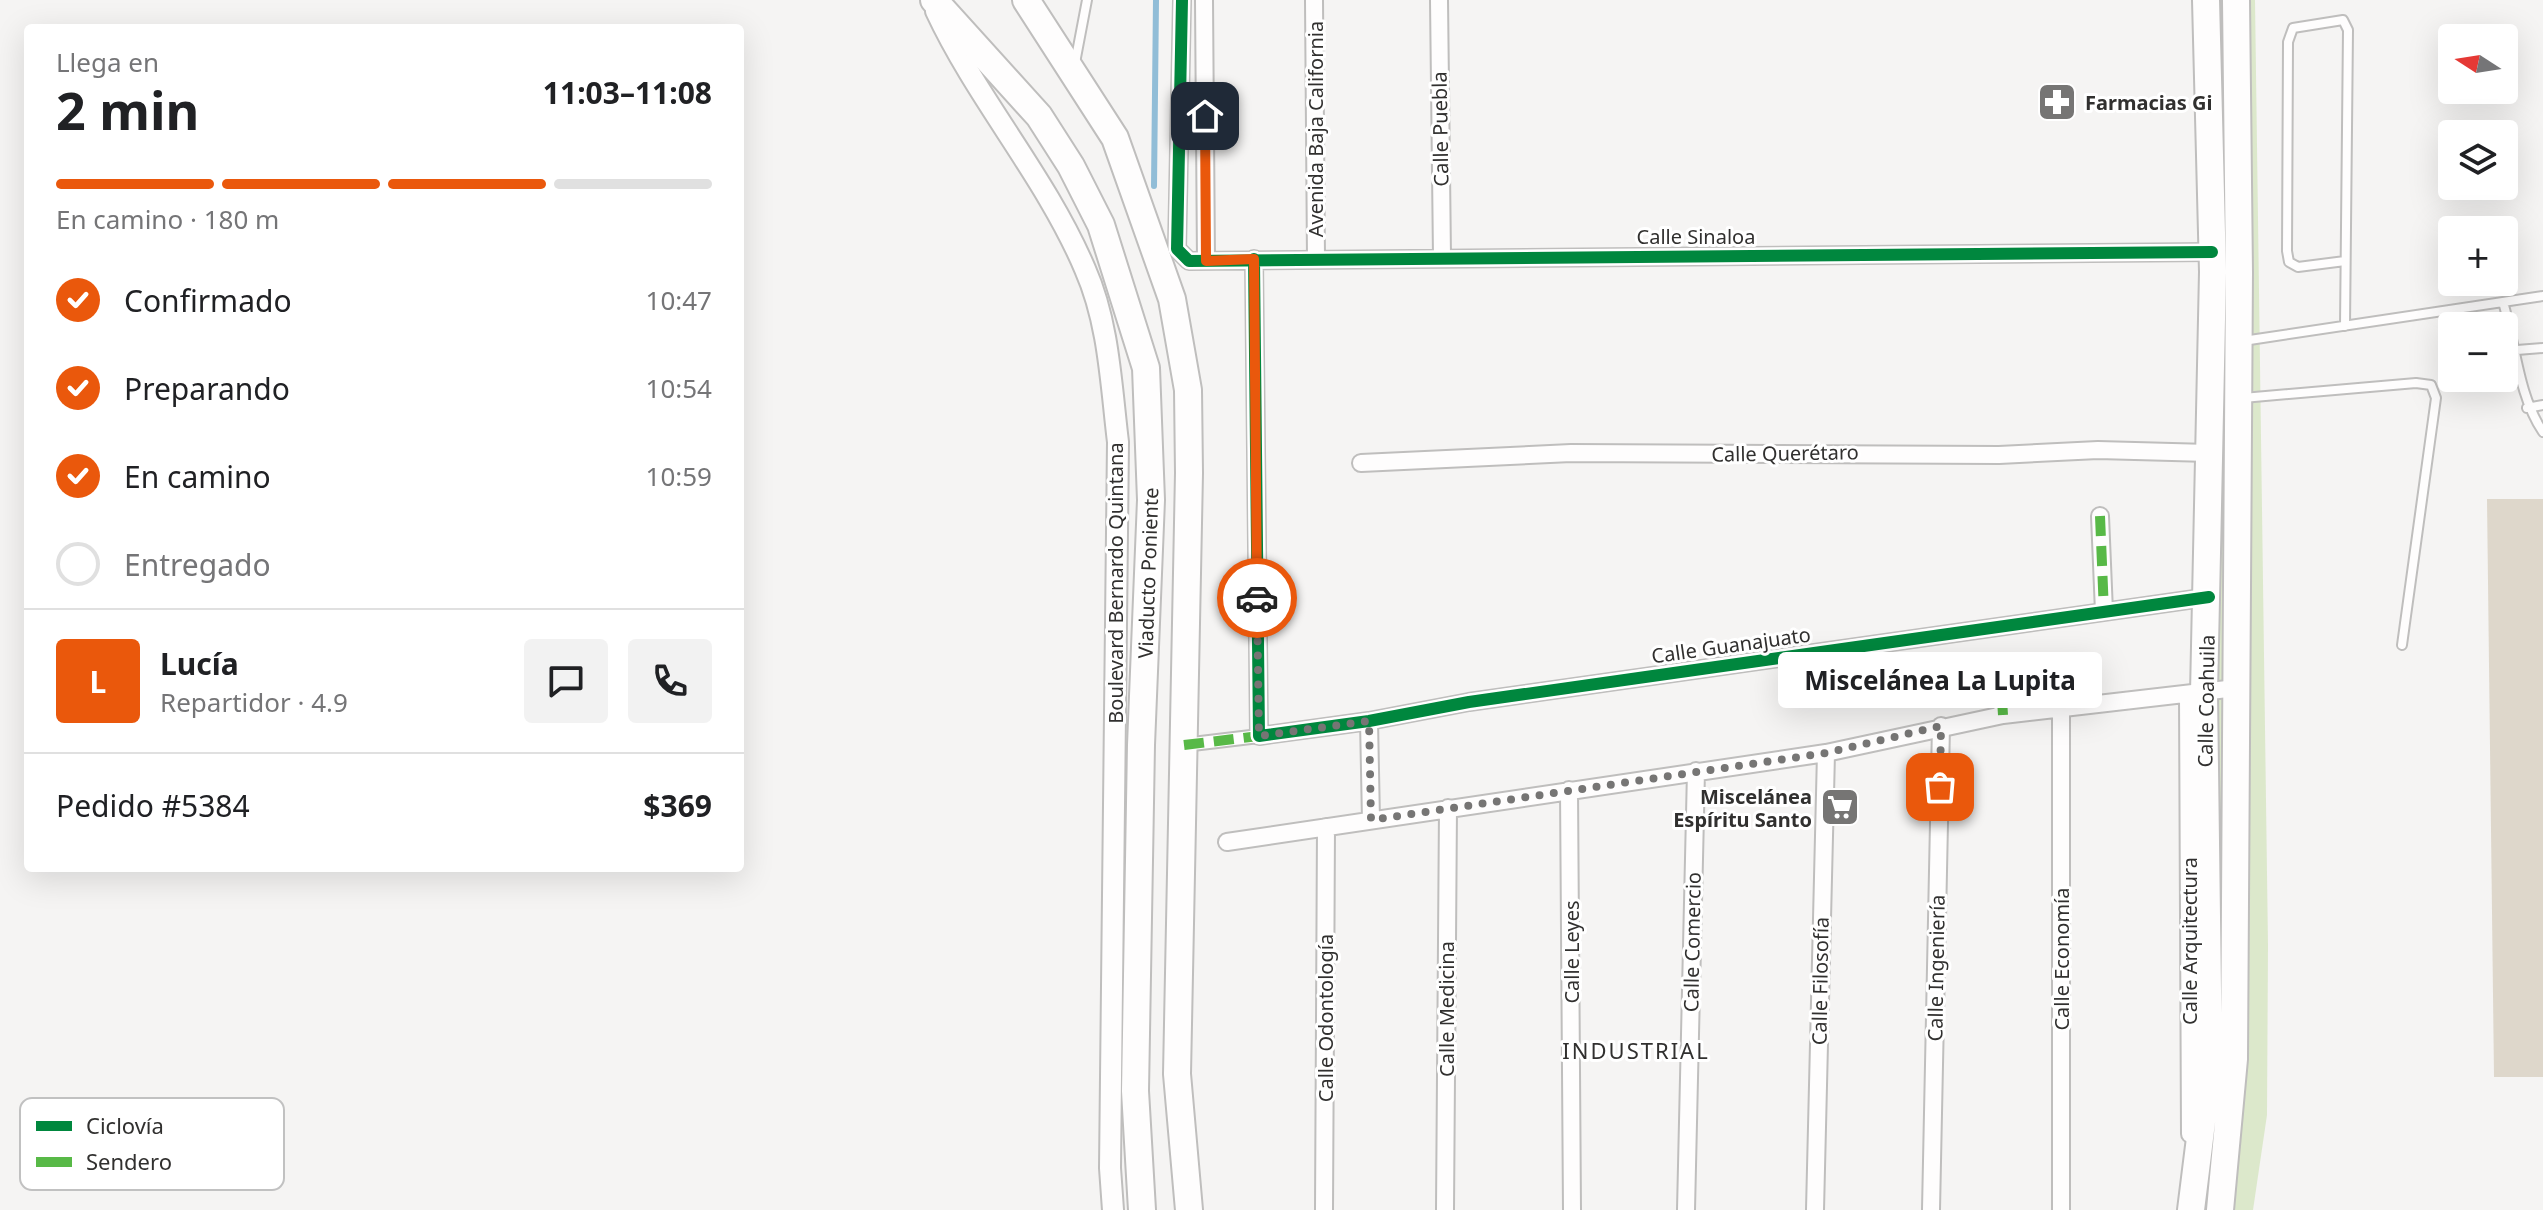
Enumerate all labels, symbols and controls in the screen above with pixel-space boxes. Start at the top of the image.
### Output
street label: Avenida Baja California [1302,21,1329,237]
north arrow [2438,24,2518,104]
map controls [2438,24,2518,392]
text: Llega en [56,44,159,80]
street label: Calle Puebla [1425,71,1455,187]
text: 11:03–11:08 [543,72,712,113]
text: 2 min [56,74,199,145]
pharmacy icon: Farmacias Gi [2036,81,2078,123]
pin [1171,82,1239,150]
place label: Farmacias Gi [2085,89,2212,116]
icon: home [1183,94,1227,138]
button: layers [2438,120,2518,200]
text: En camino · 180 m [56,201,279,237]
button: + [2438,216,2518,296]
street label: Calle Sinaloa [1637,223,1755,250]
icon: check [56,278,100,322]
text: Confirmado [124,280,292,321]
text: 10:47 [646,282,712,318]
button: − [2438,312,2518,392]
icon: check [56,366,100,410]
text: Preparando [124,368,290,409]
text: 10:54 [646,370,712,406]
street label: Calle Querétaro [1711,438,1859,468]
street label: Boulevard Bernardo Quintana [1102,442,1129,724]
icon: check [56,454,100,498]
text: En camino [124,456,271,497]
text: 10:59 [646,458,712,494]
street label: Viaducto Poniente [1132,487,1164,659]
text: Entregado [124,544,271,585]
courier [1217,558,1297,638]
icon: car [1235,576,1279,620]
street label: Calle Guanajuato [1650,620,1812,670]
street label: Calle Coahuila [2191,634,2221,768]
button: chat [524,639,608,723]
button: phone [628,639,712,723]
text: Lucía [160,643,239,684]
callout: Miscelánea La Lupita [1778,651,2102,707]
text: L [90,661,106,702]
text: Miscelánea La Lupita [1804,662,2076,698]
text: Repartidor · 4.9 [160,684,348,720]
pin [1906,753,1974,821]
icon: bag [1918,765,1962,809]
place label: Miscelánea Espíritu Santo [1673,783,1812,833]
text: Pedido #5384 [56,785,250,826]
text: $369 [643,785,712,826]
supermarket icon: Miscelánea Espíritu Santo [1819,786,1861,828]
street label: Calle Arquitectura [2176,857,2203,1025]
street label: Calle Comercio [1677,872,1707,1012]
street label: Calle Economía [2048,887,2075,1031]
street label: Calle Ingeniería [1921,894,1951,1042]
street label: Calle Leyes [1558,900,1585,1004]
street label: Calle Filosofía [1805,917,1835,1045]
street label: Calle Odontología [1312,934,1339,1102]
street label: Calle Medicina [1433,941,1460,1077]
district label: INDUSTRIAL [1562,1035,1710,1065]
legend [20,1098,284,1190]
text: Ciclovía [86,1110,164,1140]
text: Sendero [86,1146,172,1176]

